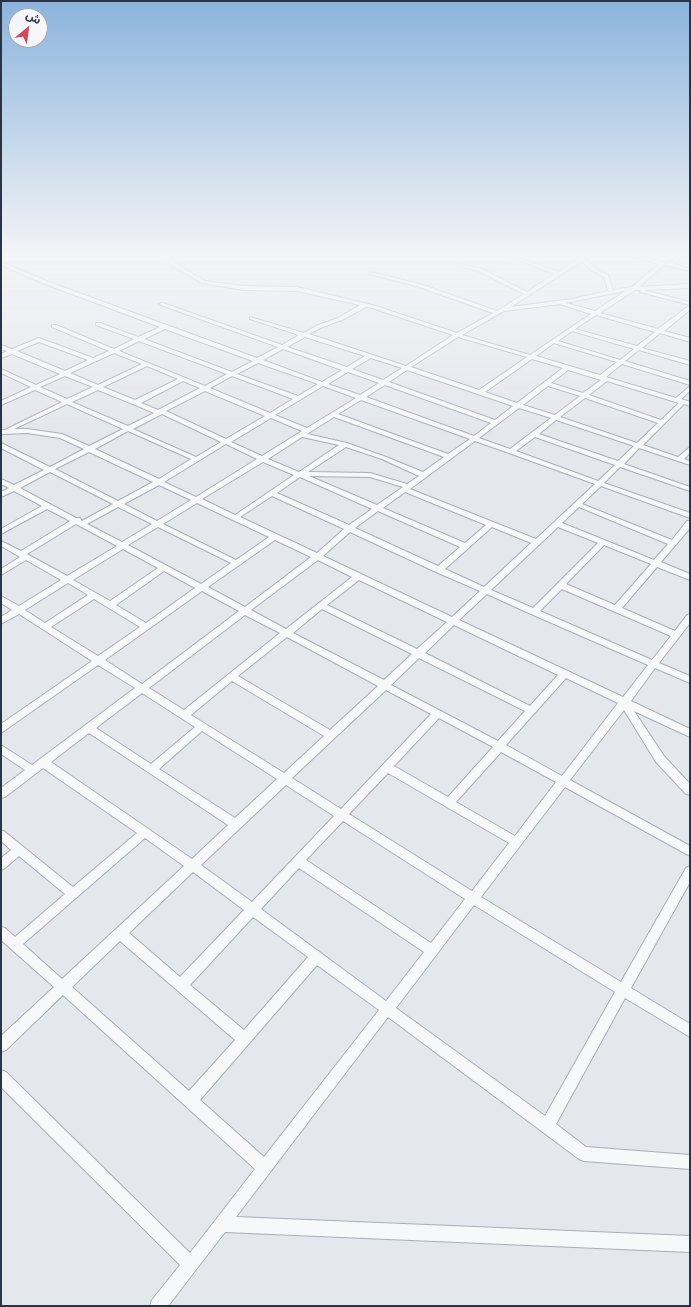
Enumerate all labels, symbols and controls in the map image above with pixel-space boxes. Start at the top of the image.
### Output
north arrow [8,8,48,48]
text: ش [24,9,43,27]

